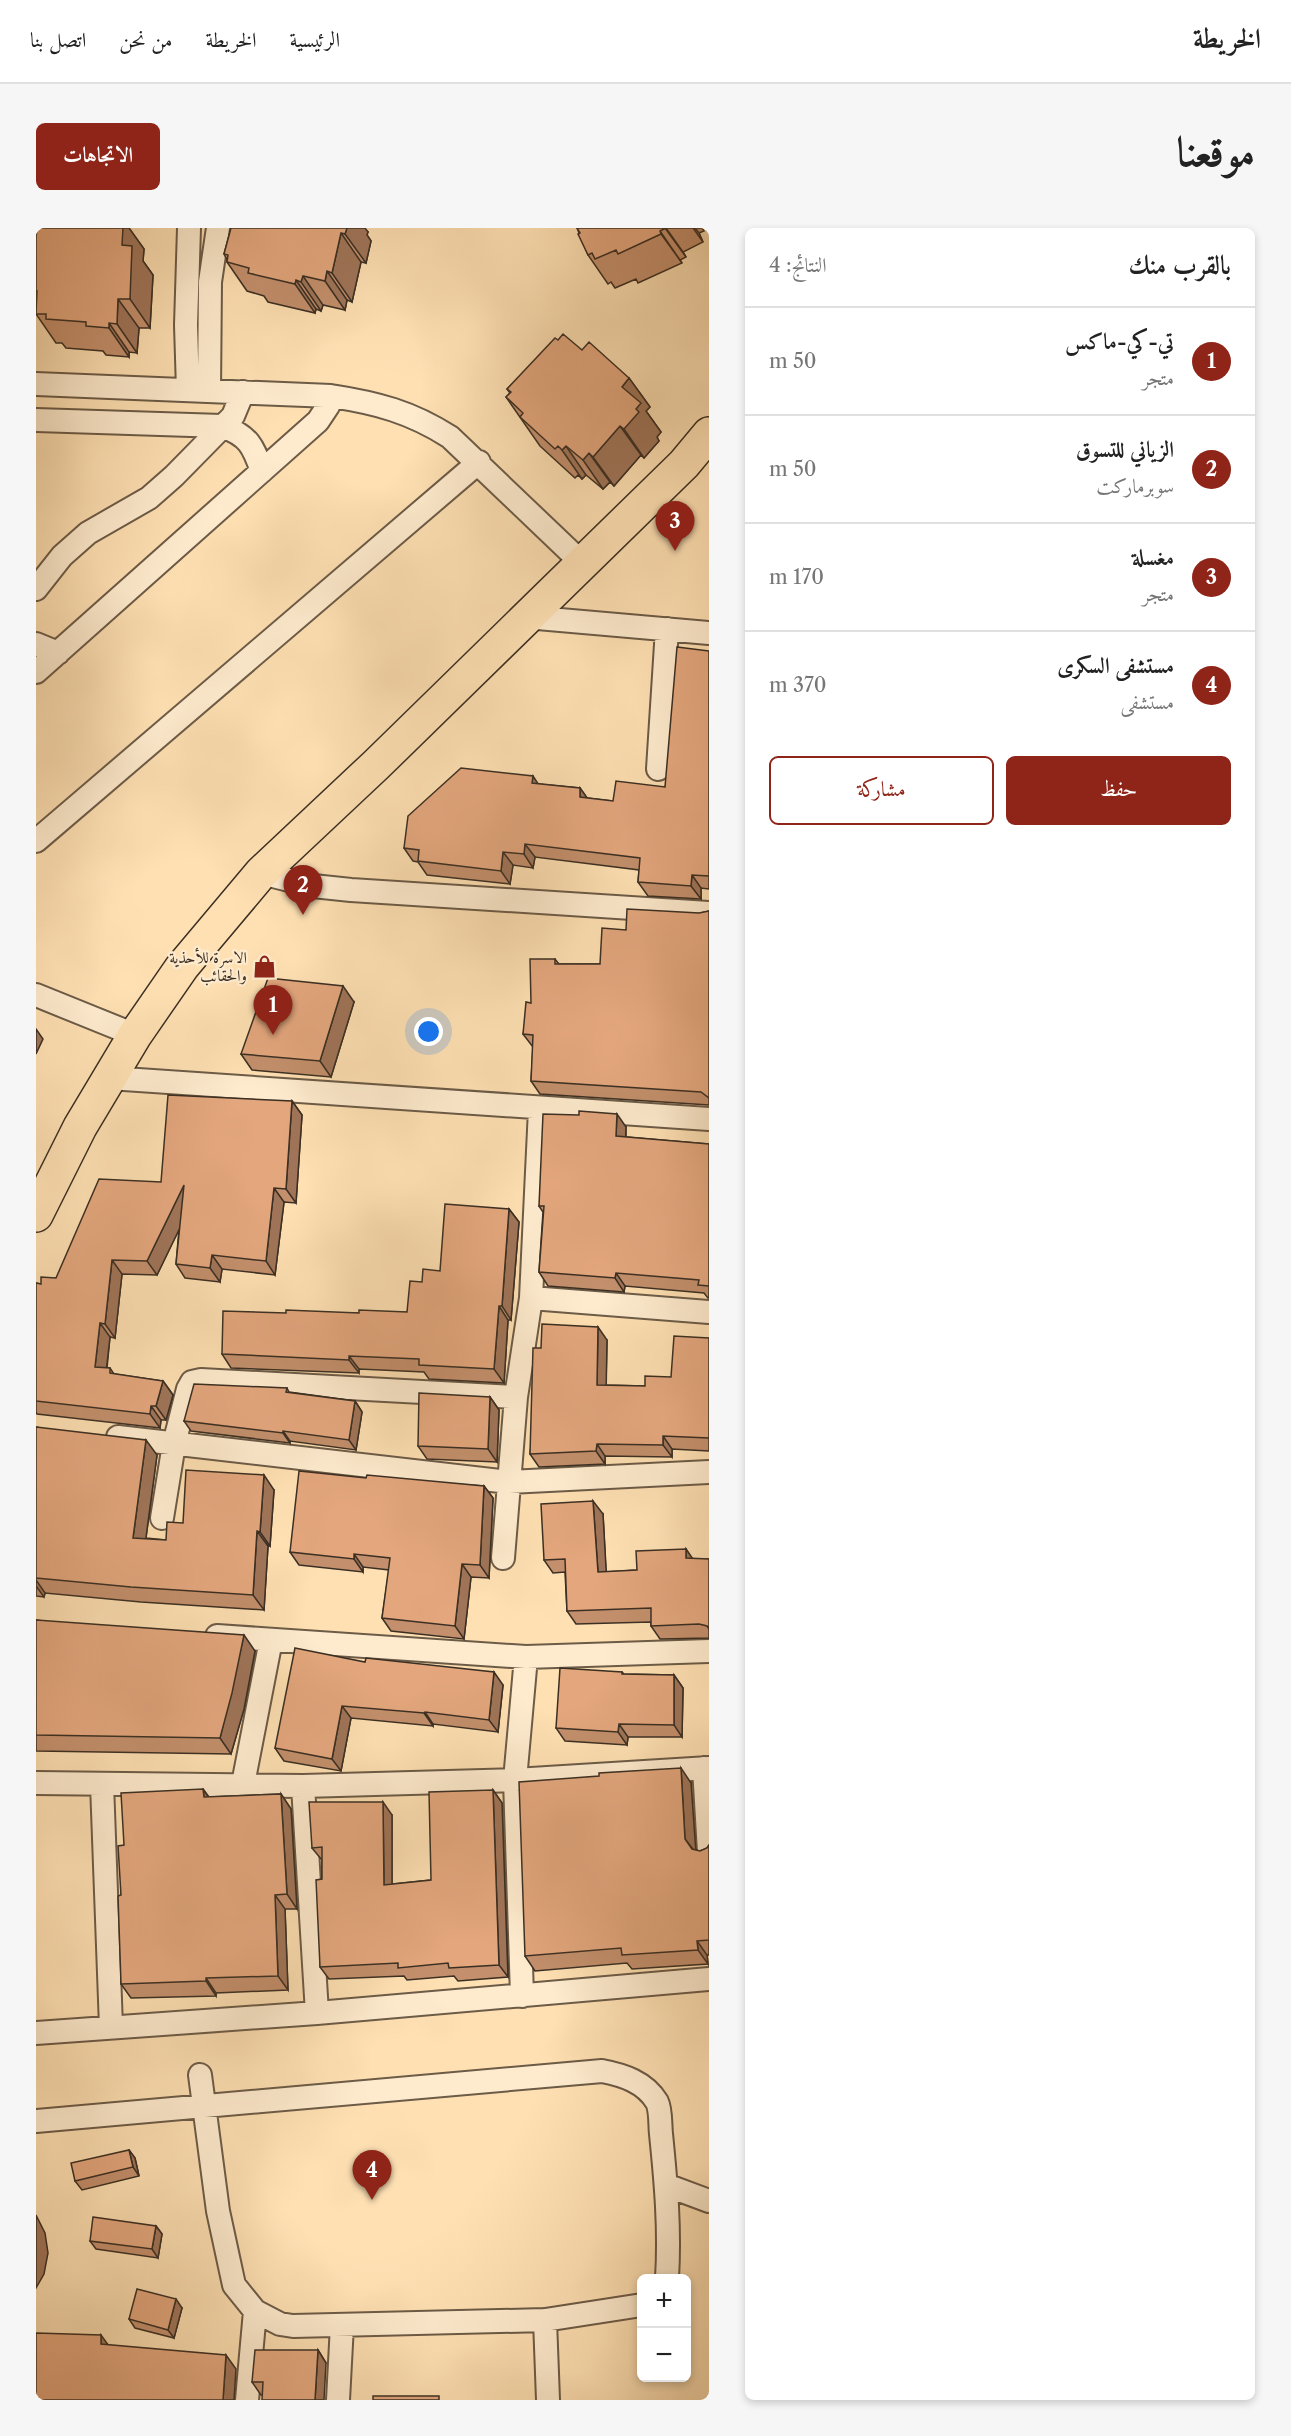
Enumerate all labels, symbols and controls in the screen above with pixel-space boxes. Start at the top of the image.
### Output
text: الخريطة [1193,21,1261,55]
text: اتصل بنا [30,27,86,52]
text: من نحن [119,27,172,52]
text: الخريطة [205,27,257,52]
text: الرئيسية [290,27,340,52]
button: الاتجاهات [36,123,160,190]
text: موقعنا [1177,125,1255,177]
text: بالقرب منك [1128,249,1231,281]
text: النتائج: 4 [769,253,827,277]
text: تي-كي-ماكس [1065,328,1174,355]
text: 50 m [769,349,817,373]
text: 1 [1207,349,1216,373]
text: متجر [1142,366,1174,390]
text: الزياني للتسوق [1076,436,1174,463]
text: 50 m [769,457,817,481]
text: 2 [1206,457,1217,481]
text: سوبرماركت [1096,474,1174,498]
pin: 3 [656,502,694,551]
text: مغسلة [1132,544,1174,571]
text: 170 m [769,565,824,589]
text: 3 [1206,565,1217,589]
text: متجر [1142,582,1174,606]
text: مستشفى السكرى [1057,652,1174,679]
text: 370 m [769,673,827,697]
text: 4 [1206,673,1217,697]
text: مستشفى [1121,690,1174,714]
button: مشاركة [769,756,994,825]
button: حفظ [1006,756,1231,825]
pin: 2 [284,866,322,915]
place label: الاسرة للأحذية والحقائب [169,947,247,986]
shop icon: الاسرة للأحذية والحقائب [252,953,278,979]
pin: 1 [254,986,292,1035]
your location [414,1017,443,1046]
pin: 4 [352,2150,392,2200]
map controls [637,2274,691,2382]
button: + [637,2274,691,2328]
button: − [637,2328,691,2382]

